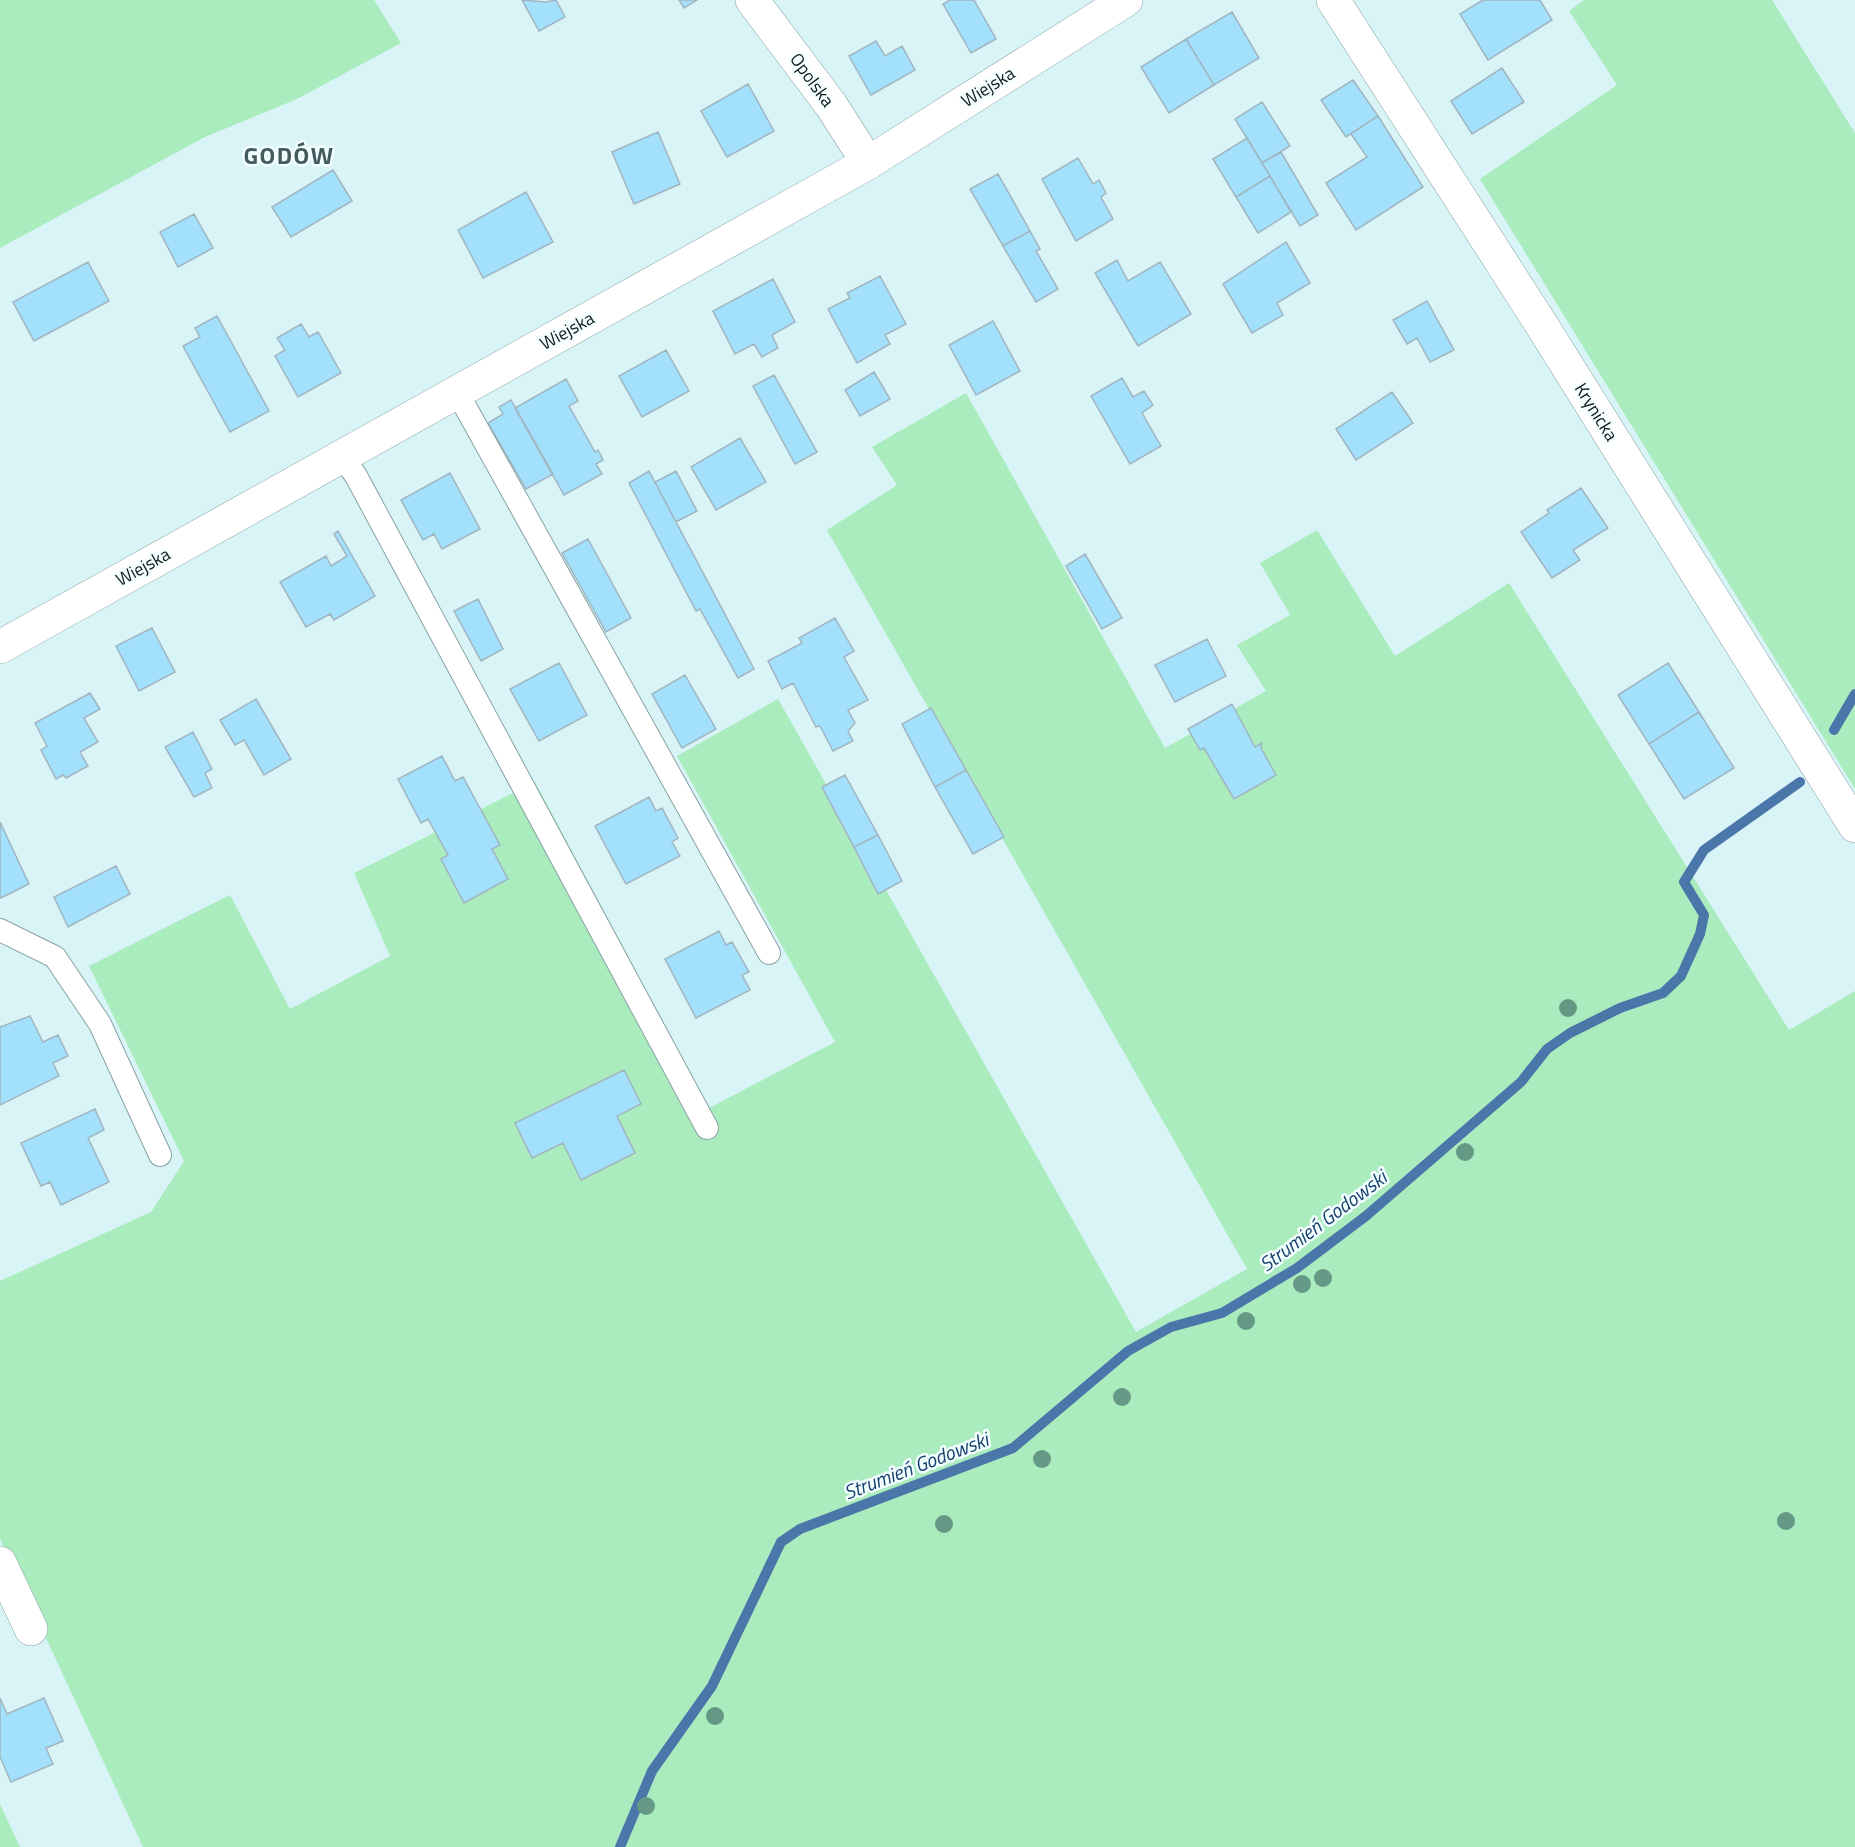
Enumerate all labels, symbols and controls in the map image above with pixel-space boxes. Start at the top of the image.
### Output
street label: Opolska [784,47,841,112]
street label: Wiejska [956,60,1020,114]
district label: GODÓW [243,137,335,173]
street label: Wiejska [534,304,599,357]
street label: Krynicka [1568,377,1625,446]
street label: Wiejska [110,540,175,593]
water label: Strumień Godowski [1252,1160,1395,1279]
water label: Strumień Godowski [839,1423,995,1507]

